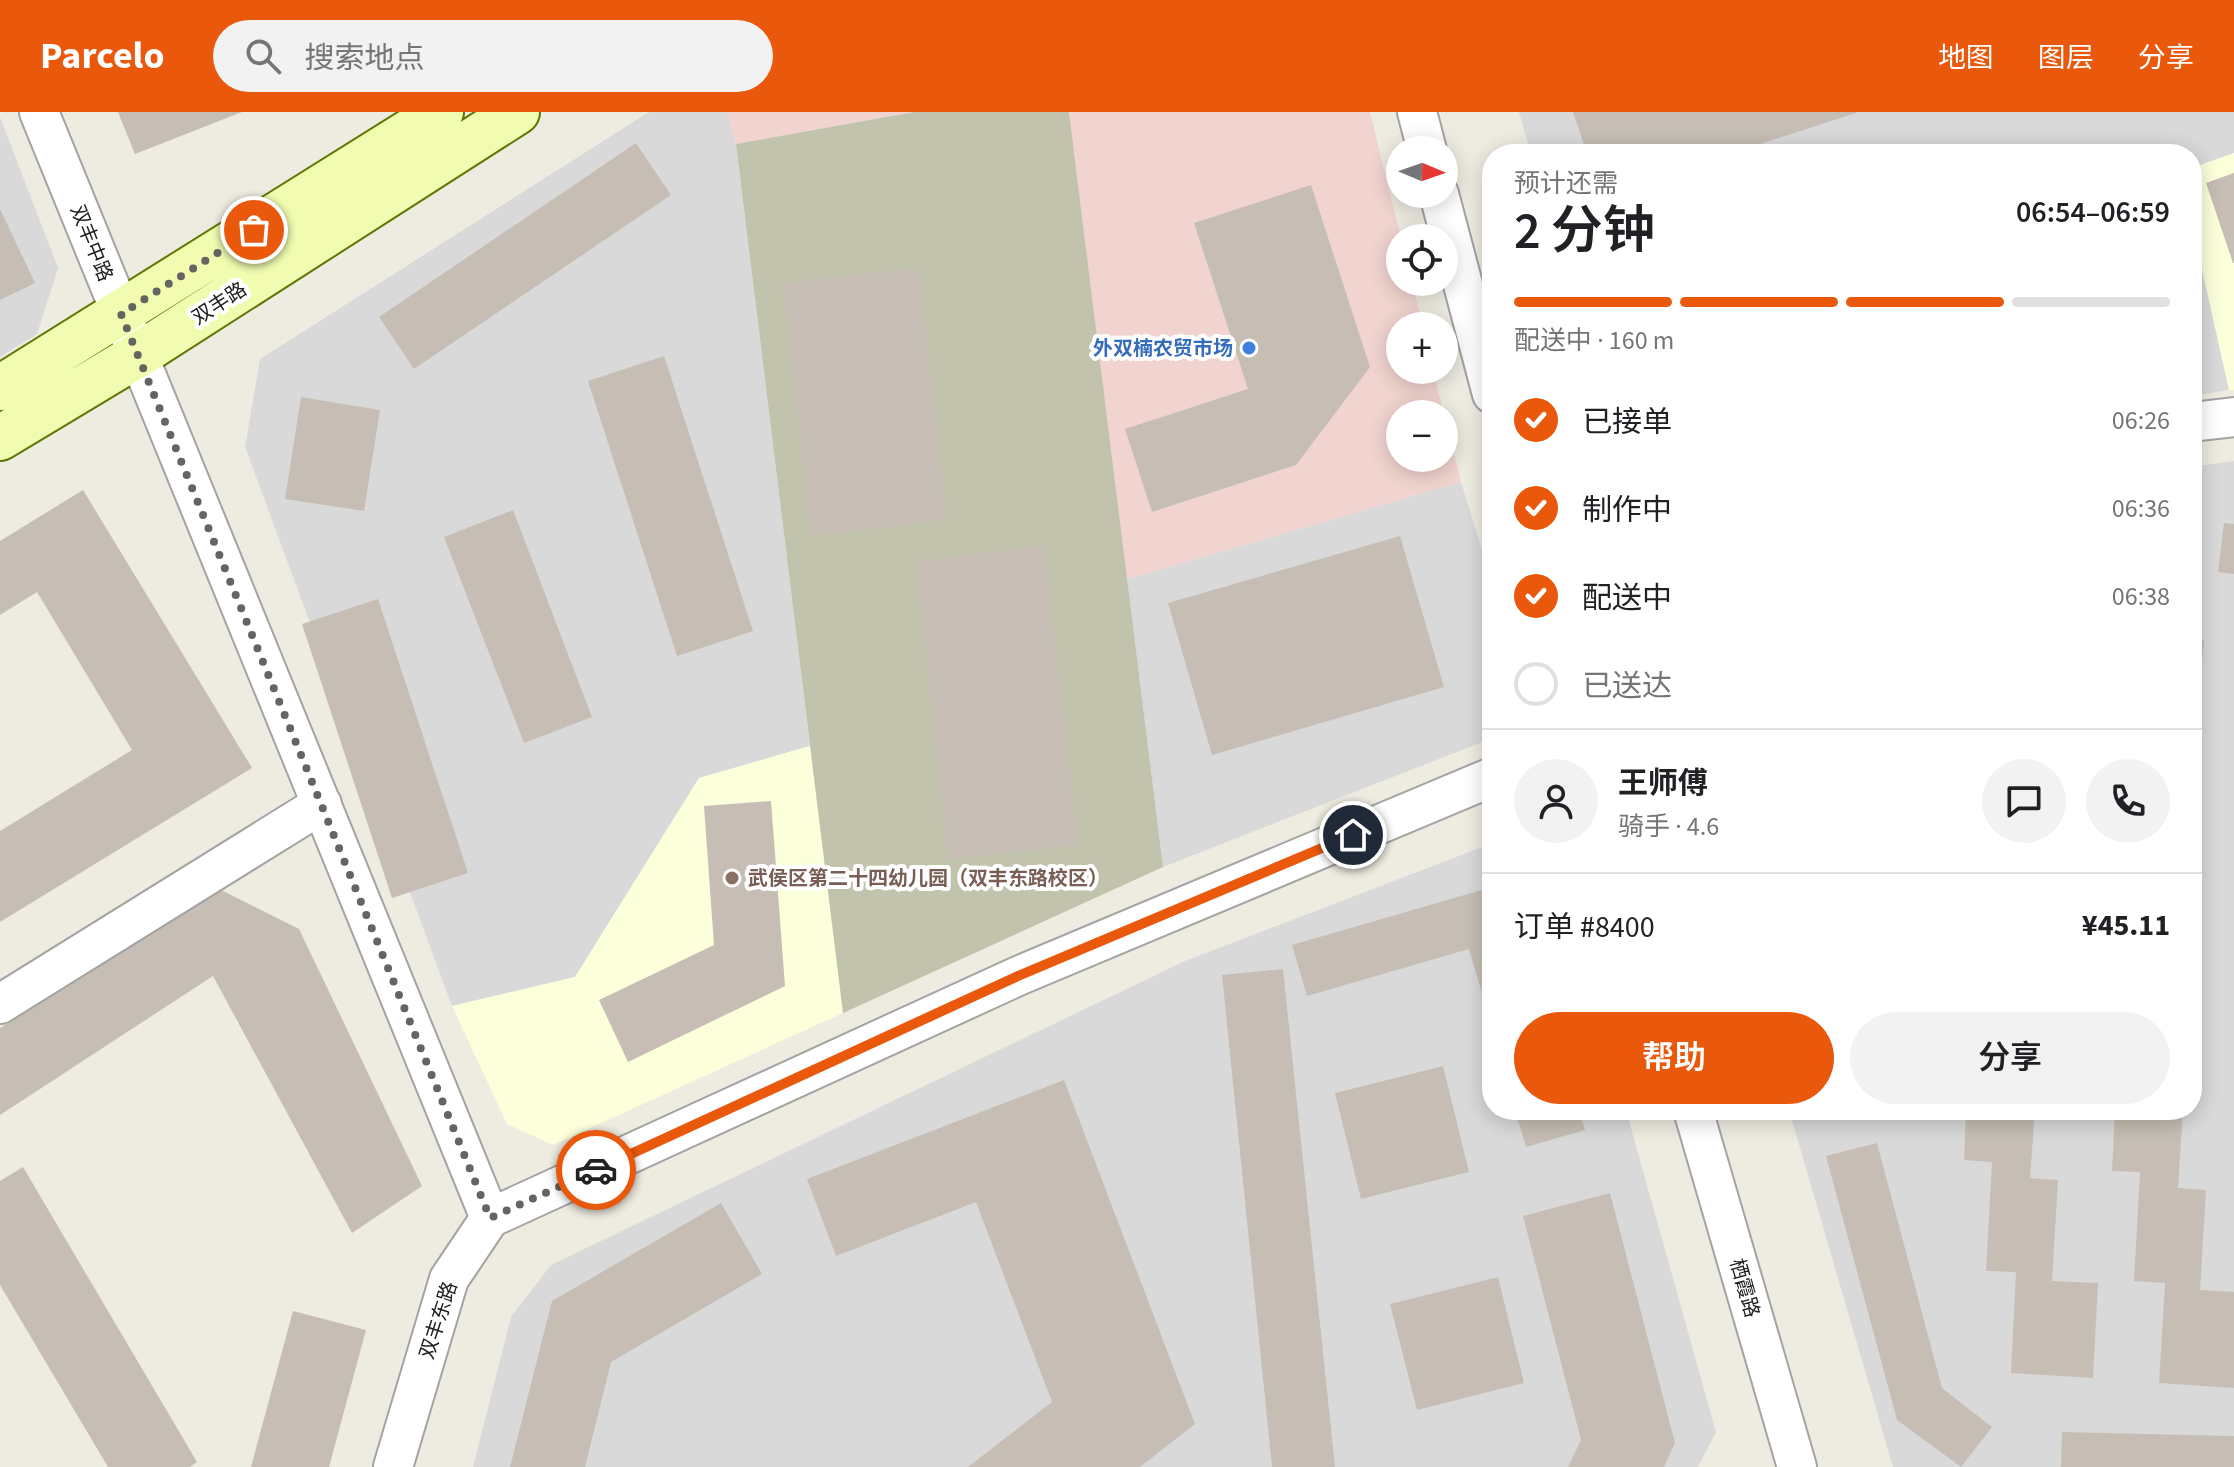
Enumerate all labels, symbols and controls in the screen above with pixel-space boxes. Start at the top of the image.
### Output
search box [213,20,773,92]
text: Parcelo [40,29,165,83]
icon: search [241,34,285,78]
text: 搜索地点 [305,37,425,80]
text: 地图 [1938,38,1994,78]
text: 图层 [2038,38,2094,78]
text: 分享 [2138,38,2194,78]
north arrow [1386,136,1458,208]
map controls [1386,136,1458,472]
text: 预计还需 [1514,165,1618,202]
text: 06:54–06:59 [2016,191,2170,234]
text: 2 分钟 [1514,195,1655,269]
pin [220,196,288,264]
street label: 双丰中路 [63,201,119,286]
icon: bag [232,208,276,252]
button: locate [1386,224,1458,296]
street label: 双丰路 [187,276,252,332]
button: + [1386,312,1458,384]
text: 配送中 · 160 m [1514,322,1674,359]
place label: 外双楠农贸市场 [1093,335,1233,363]
marker: 外双楠农贸市场 [1240,339,1258,357]
icon: check [1514,398,1558,442]
button: − [1386,400,1458,472]
text: 已接单 [1582,401,1672,444]
text: 06:26 [2112,402,2170,439]
icon: check [1514,486,1558,530]
text: 制作中 [1582,489,1672,532]
text: 06:36 [2112,490,2170,527]
icon: check [1514,574,1558,618]
text: 配送中 [1582,577,1672,620]
text: 06:38 [2112,578,2170,615]
text: 已送达 [1582,665,1672,708]
button: person [1514,759,1598,843]
button: chat [1982,759,2066,843]
button: phone [2086,759,2170,843]
text: 王师傅 [1618,762,1708,805]
pin [1319,801,1387,869]
text: 骑手 · 4.6 [1618,808,1719,845]
icon: home [1331,813,1375,857]
place label: 武侯区第二十四幼儿园（双丰东路校区） [748,865,1108,893]
marker: 武侯区第二十四幼儿园（双丰东路校区） [723,869,741,887]
text: ¥45.11 [2082,904,2170,947]
text: 订单 #8400 [1514,906,1655,949]
button: 帮助 [1514,1012,1834,1104]
button: 分享 [1850,1012,2170,1104]
courier [556,1130,636,1210]
icon: car [574,1148,618,1192]
street label: 栖霞路 [1722,1256,1766,1321]
street label: 双丰东路 [413,1278,465,1363]

